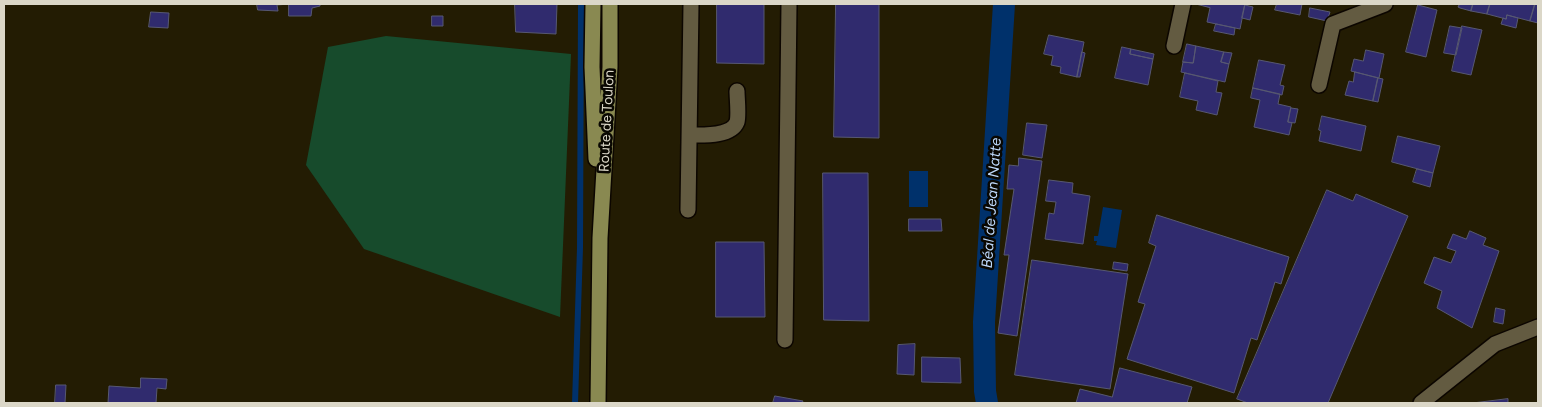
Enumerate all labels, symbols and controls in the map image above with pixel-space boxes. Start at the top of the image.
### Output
street label: Route de Toulon [596,70,618,172]
water label: Béal de Jean Natte [978,137,1006,269]

